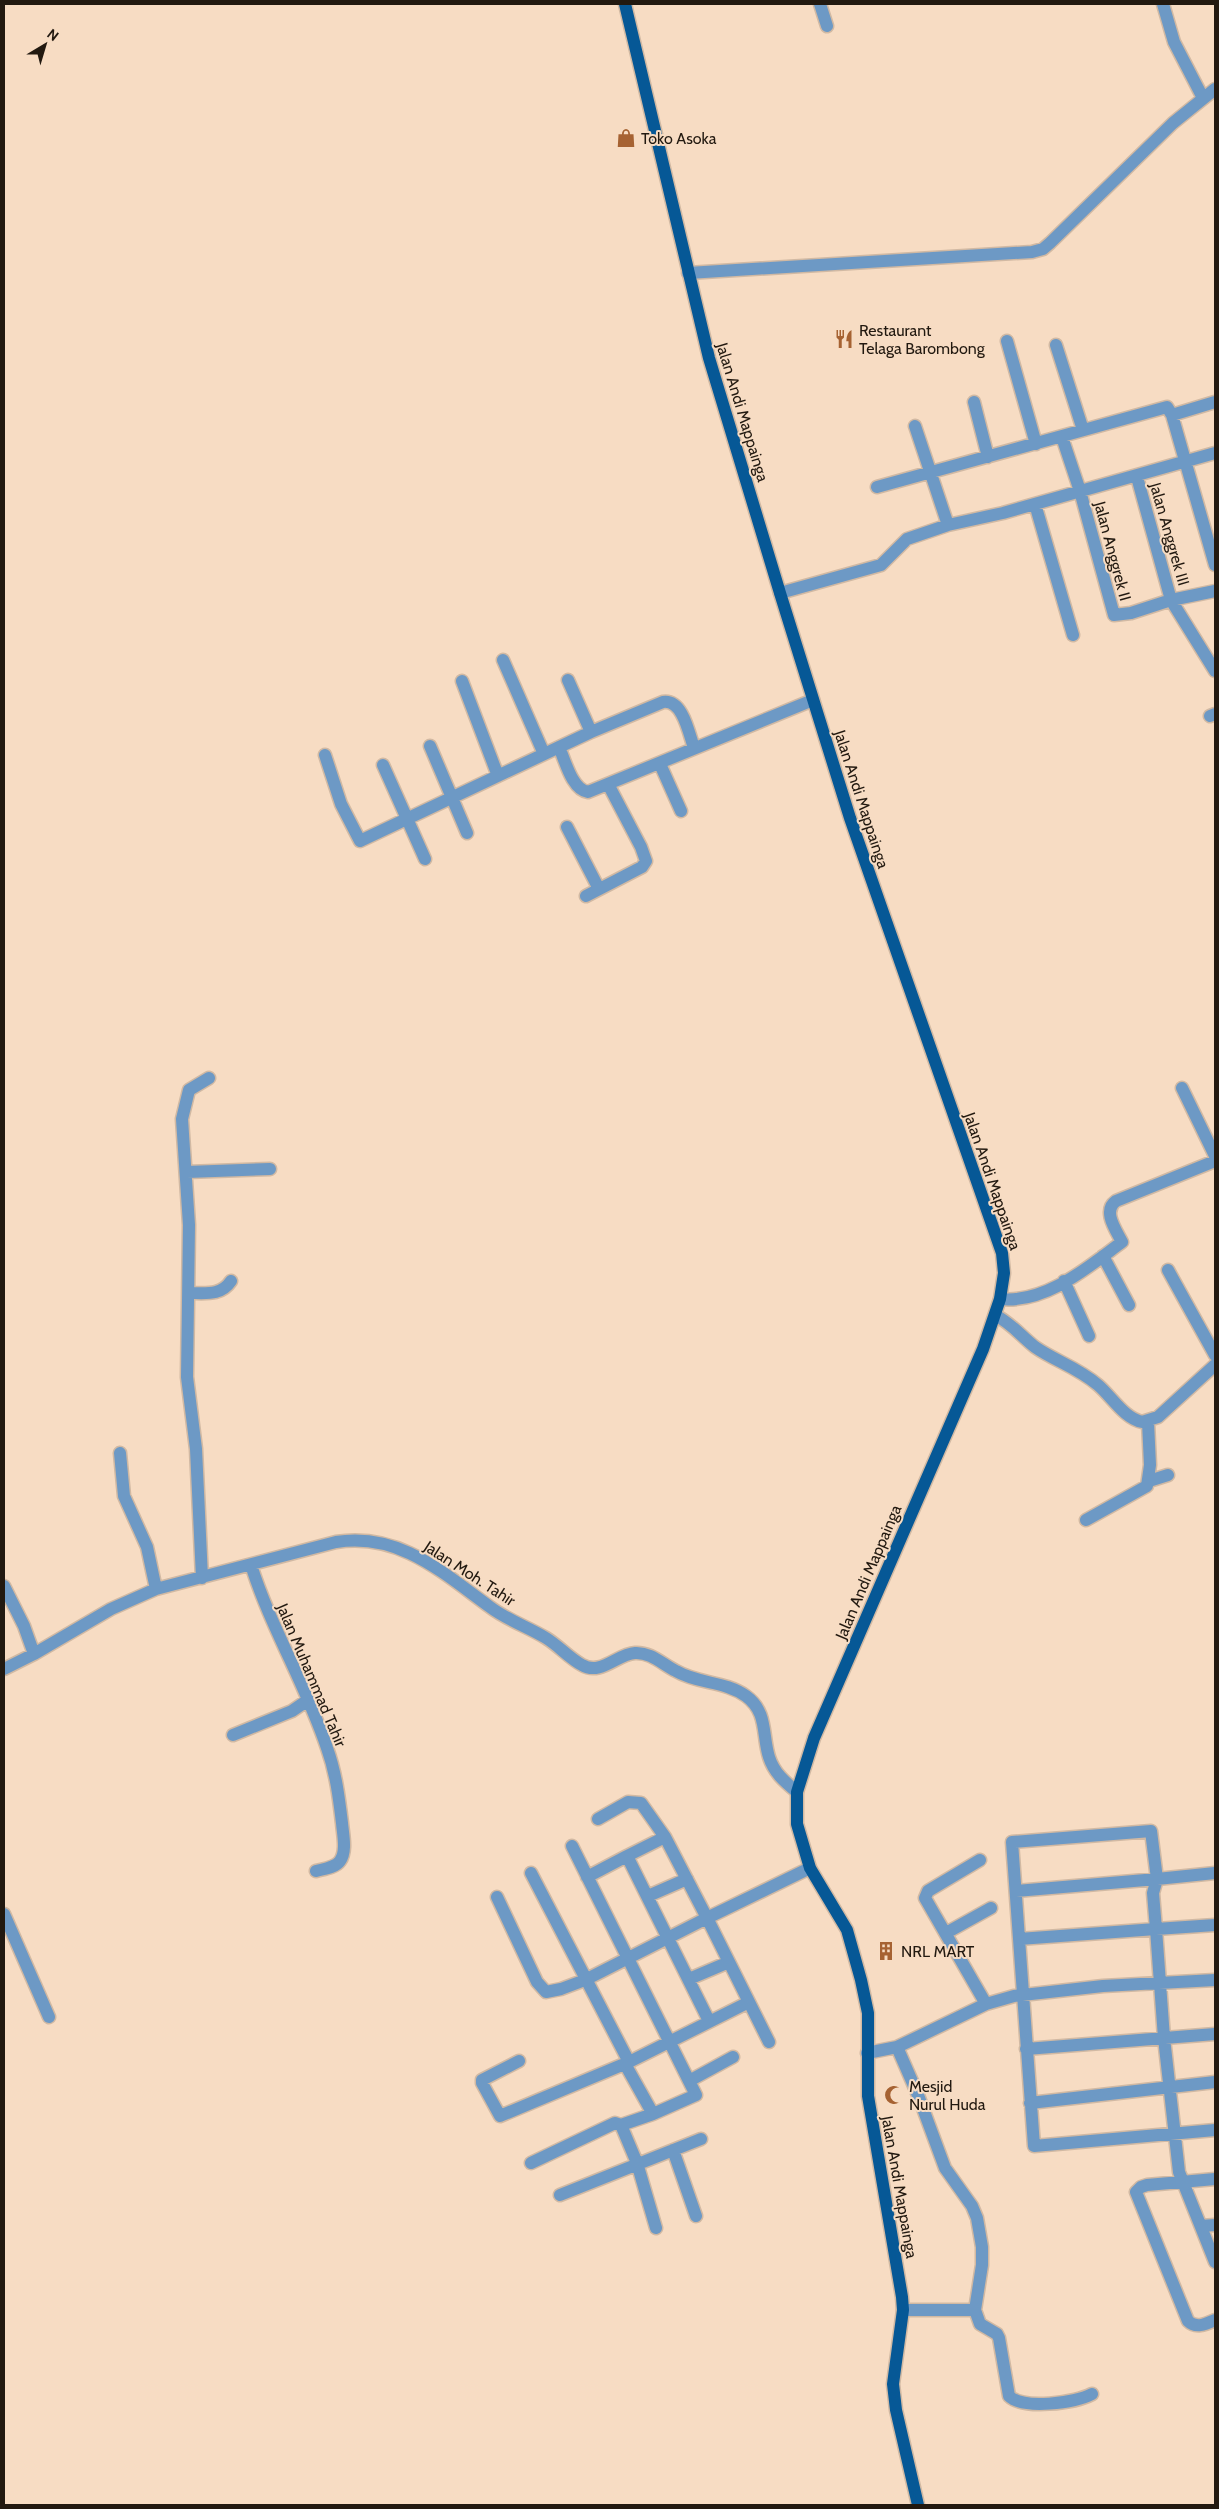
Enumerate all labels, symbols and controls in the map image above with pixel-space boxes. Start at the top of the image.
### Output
north arrow [20,20,70,70]
text: N [44,25,62,45]
shop icon: Toko Asoka [615,127,637,149]
place label: Toko Asoka [641,129,717,148]
place label: Restaurant Telaga Barombong [859,321,986,358]
restaurant icon: Restaurant Telaga Barombong [833,328,855,350]
street label: Jalan Andi Mappainga [712,339,773,484]
street label: Jalan Anggrek III [1145,479,1193,588]
street label: Jalan Anggrek II [1090,498,1135,603]
street label: Jalan Andi Mappainga [830,727,893,871]
street label: Jalan Andi Mappainga [960,1109,1025,1253]
street label: Jalan Andi Mappainga [831,1502,906,1643]
street label: Jalan Moh. Tahir [420,1536,520,1611]
street label: Jalan Muhammad Tahir [272,1600,351,1751]
building icon: NRL MART [875,1940,897,1962]
place label: NRL MART [901,1942,975,1961]
place label: Mesjid Nurul Huda [909,2077,986,2114]
mosque icon: Mesjid Nurul Huda [883,2084,905,2106]
street label: Jalan Andi Mappainga [877,2113,921,2260]

